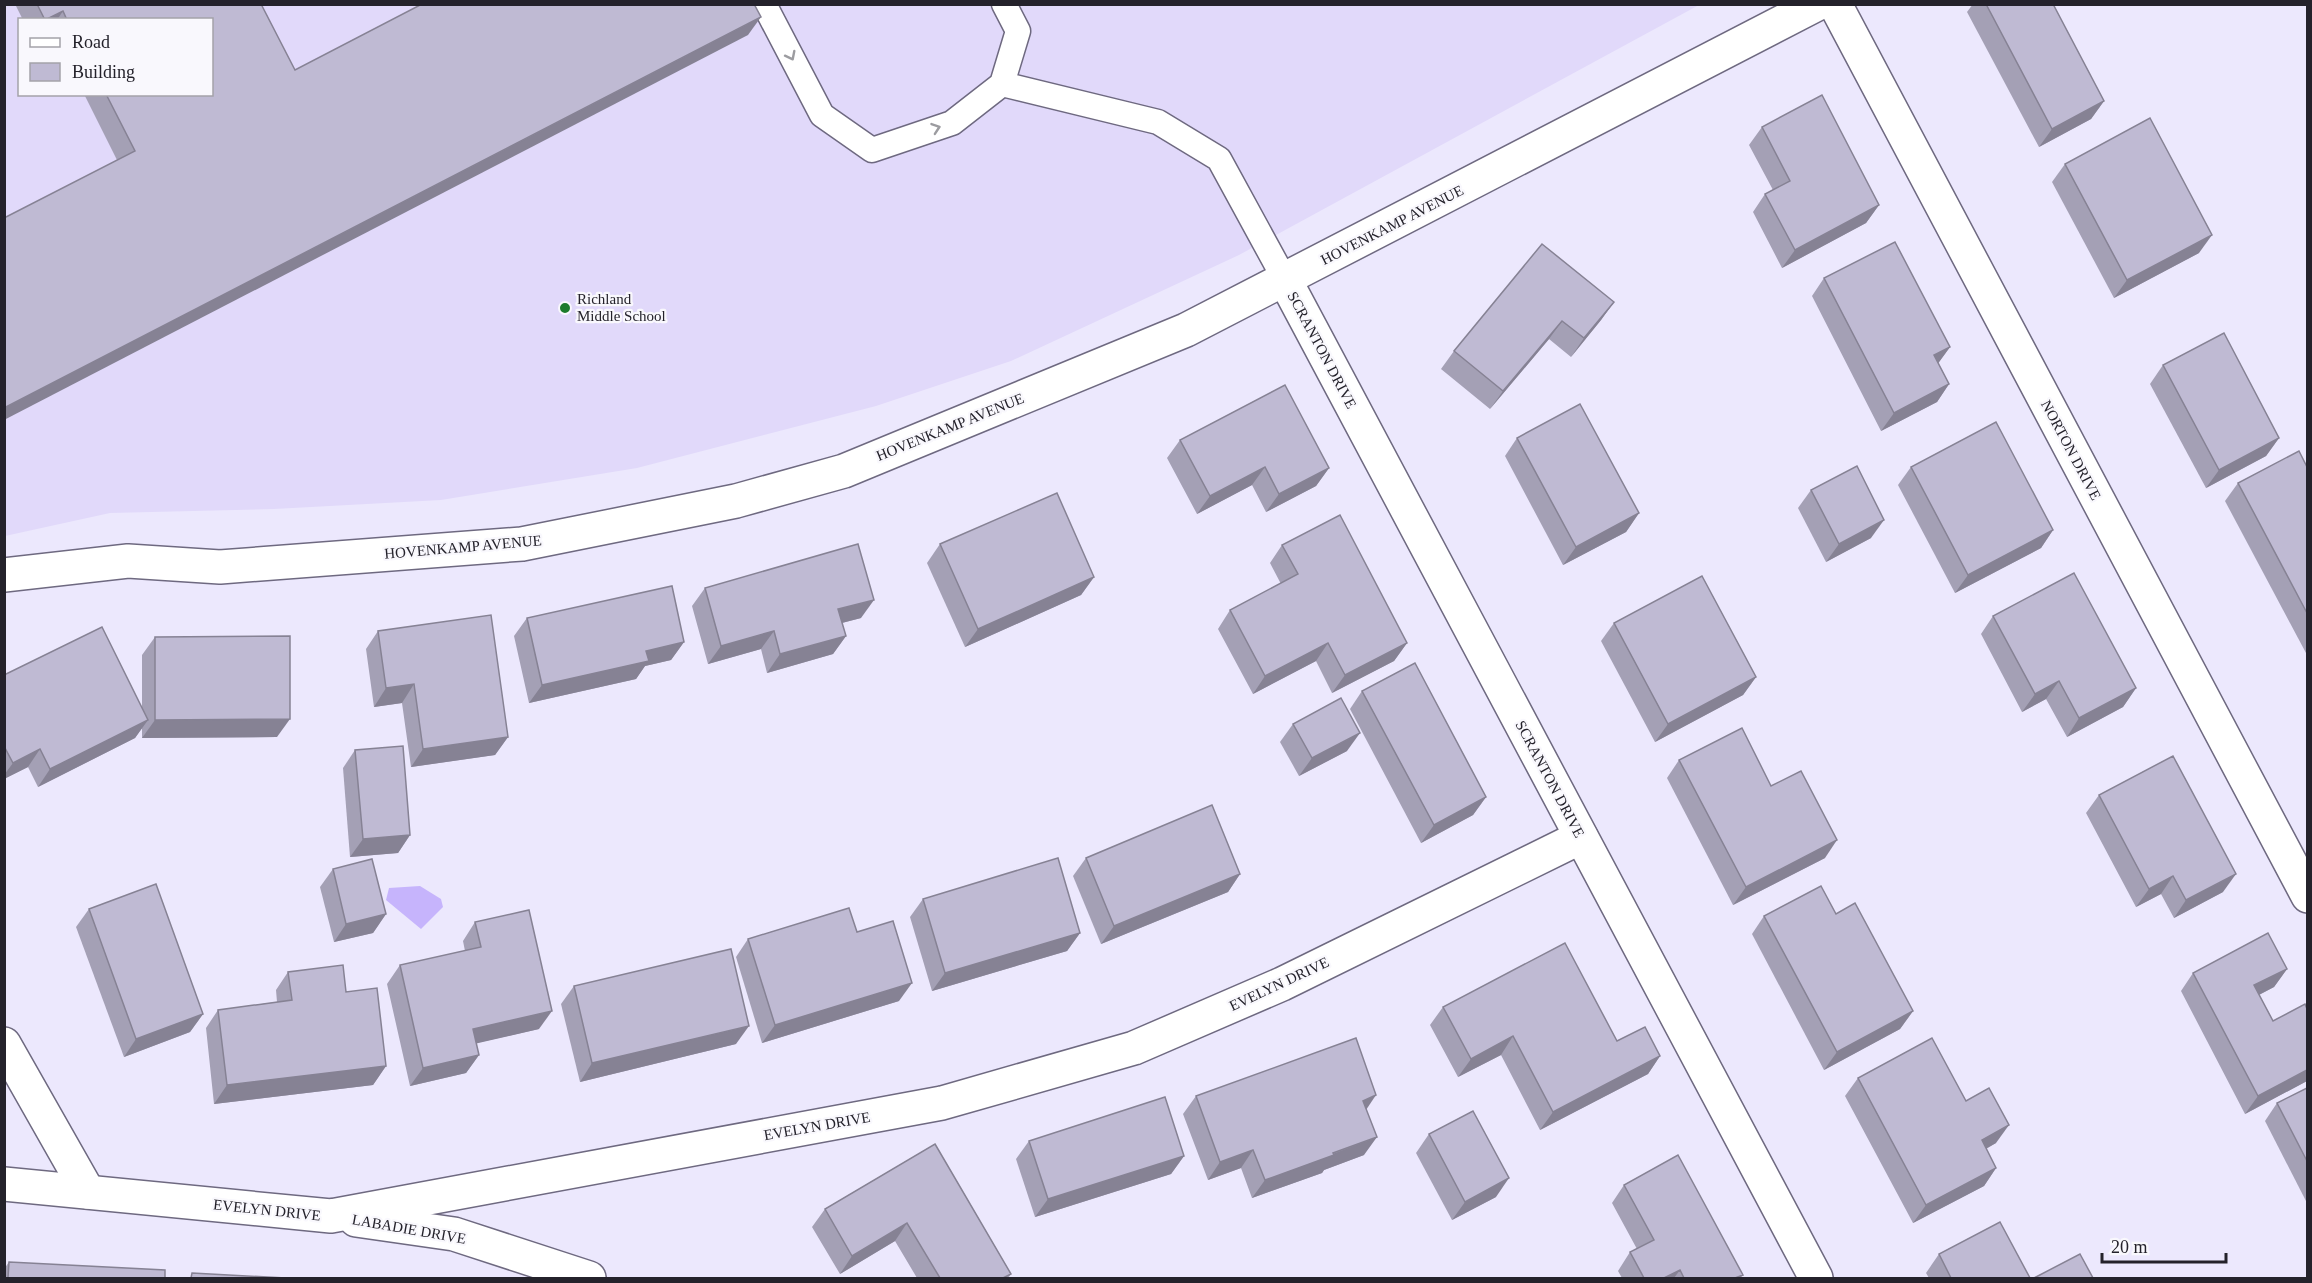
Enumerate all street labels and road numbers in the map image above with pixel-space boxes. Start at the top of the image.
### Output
street label: HOVENKAMP AVENUE [1318,182,1466,268]
street label: SCRANTON DRIVE [1284,289,1360,411]
street label: HOVENKAMP AVENUE [874,390,1026,464]
street label: NORTON DRIVE [2038,397,2104,503]
street label: HOVENKAMP AVENUE [384,532,542,562]
street label: SCRANTON DRIVE [1512,718,1588,840]
street label: EVELYN DRIVE [1227,954,1331,1014]
street label: EVELYN DRIVE [762,1109,872,1143]
street label: EVELYN DRIVE [212,1196,322,1224]
street label: LABADIE DRIVE [351,1211,467,1247]

